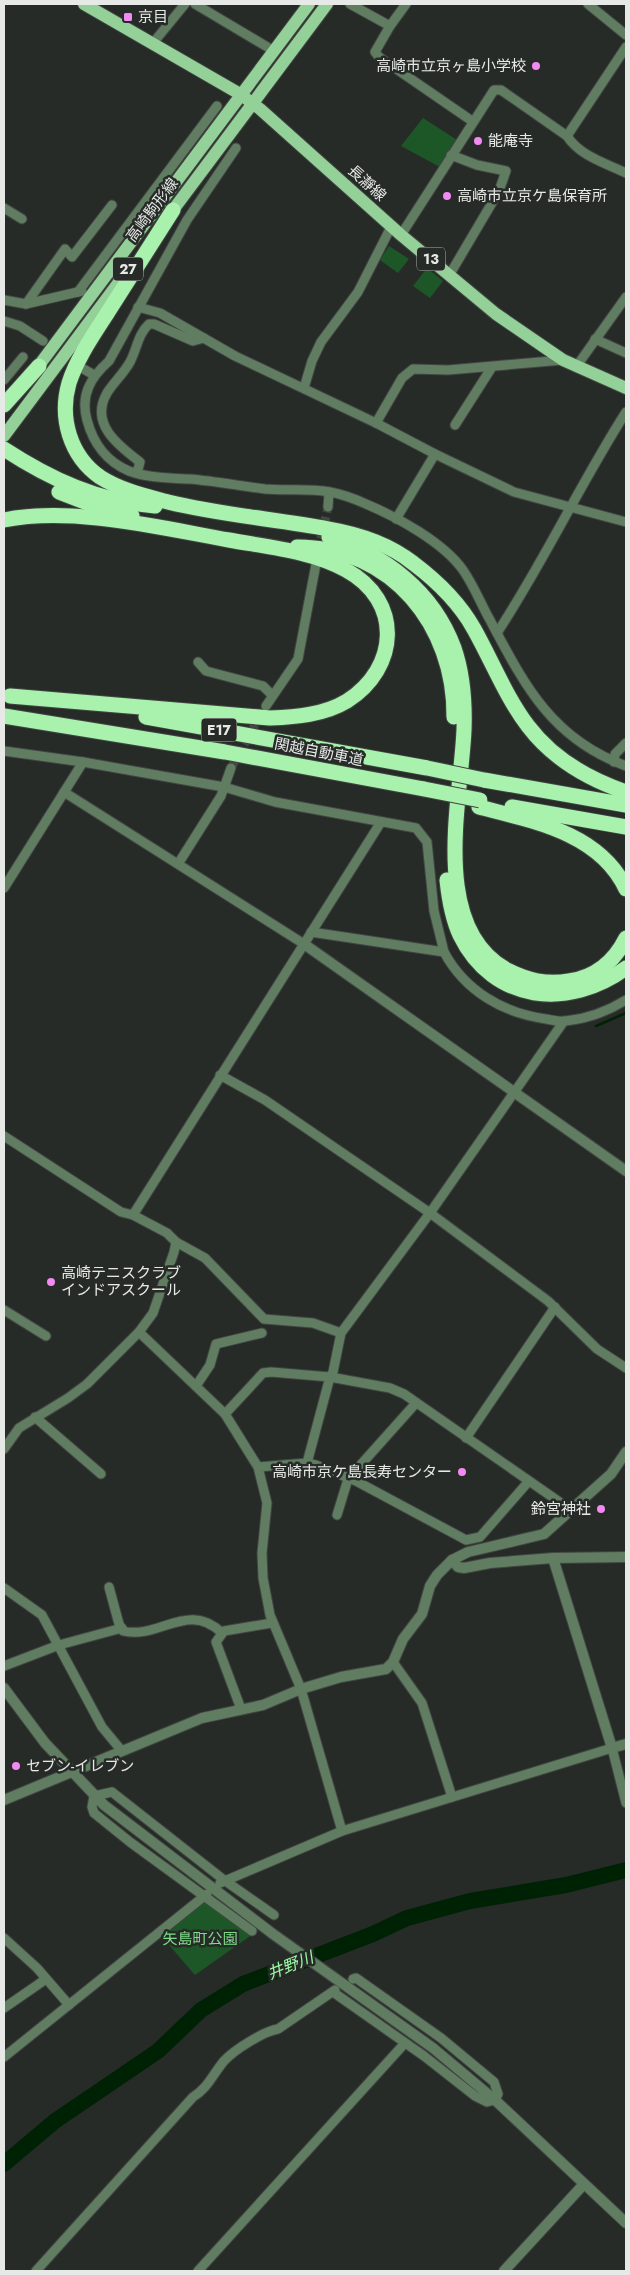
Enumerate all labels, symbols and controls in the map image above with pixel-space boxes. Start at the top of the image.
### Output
place label: 京目 [138,6,168,28]
marker: 京目 [122,11,134,23]
place label: 高崎市立京ヶ島小学校 [376,55,526,77]
marker: 高崎市立京ヶ島小学校 [530,60,542,72]
place label: 能庵寺 [488,130,533,152]
marker: 能庵寺 [472,135,484,147]
street label: 長瀞線 [343,160,391,206]
street label: 高崎駒形線 [121,173,183,247]
place label: 高崎市立京ケ島保育所 [457,185,607,207]
marker: 高崎市立京ケ島保育所 [441,190,453,202]
road number: 13 [417,248,445,270]
road number: 27 [113,258,143,280]
road number: E17 [202,718,236,742]
street label: 関越自動車道 [273,733,365,771]
place label: 高崎テニスクラブ インドアスクール [61,1262,181,1301]
marker: 高崎テニスクラブ インドアスクール [45,1276,57,1288]
place label: 高崎市京ケ島長寿センター [272,1461,452,1483]
marker: 高崎市京ケ島長寿センター [456,1466,468,1478]
place label: 鈴宮神社 [531,1498,591,1520]
marker: 鈴宮神社 [595,1503,607,1515]
place label: セブン-イレブン [26,1755,134,1777]
marker: セブン-イレブン [10,1760,22,1772]
park label: 矢島町公園 [162,1928,238,1950]
water label: 井野川 [264,1945,319,1985]

